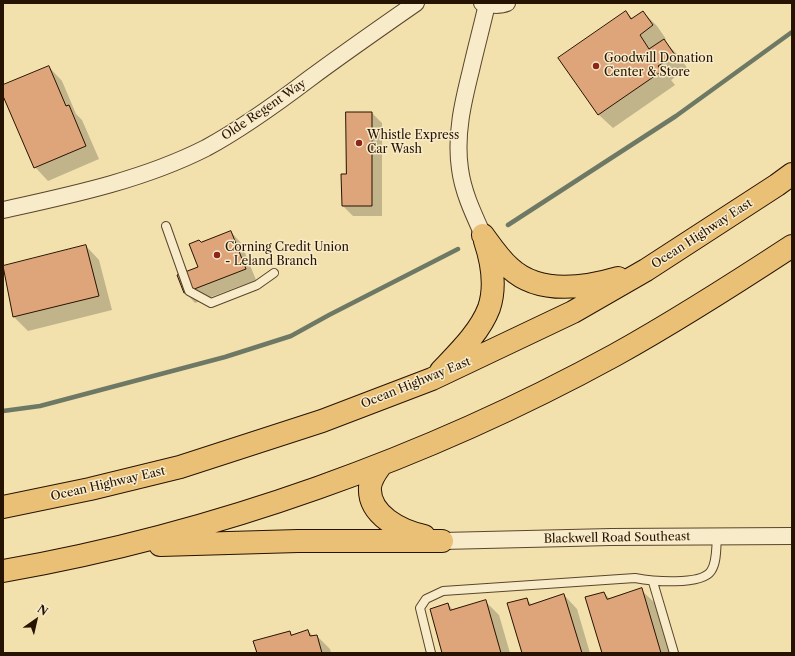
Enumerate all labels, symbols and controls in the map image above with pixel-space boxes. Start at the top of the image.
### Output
place label: Goodwill Donation Center & Store [604,52,713,80]
marker: Goodwill Donation Center & Store [591,61,601,71]
street label: Olde Regent Way [219,76,309,144]
place label: Whistle Express Car Wash [367,129,459,157]
marker: Whistle Express Car Wash [354,138,364,148]
street label: Ocean Highway East [649,196,755,272]
place label: Corning Credit Union - Leland Branch [225,241,349,269]
marker: Corning Credit Union - Leland Branch [212,250,222,260]
street label: Ocean Highway East [359,354,473,412]
street label: Ocean Highway East [49,464,167,504]
street label: Blackwell Road Southeast [543,530,691,546]
north arrow [16,600,56,640]
text: N [35,602,51,619]

